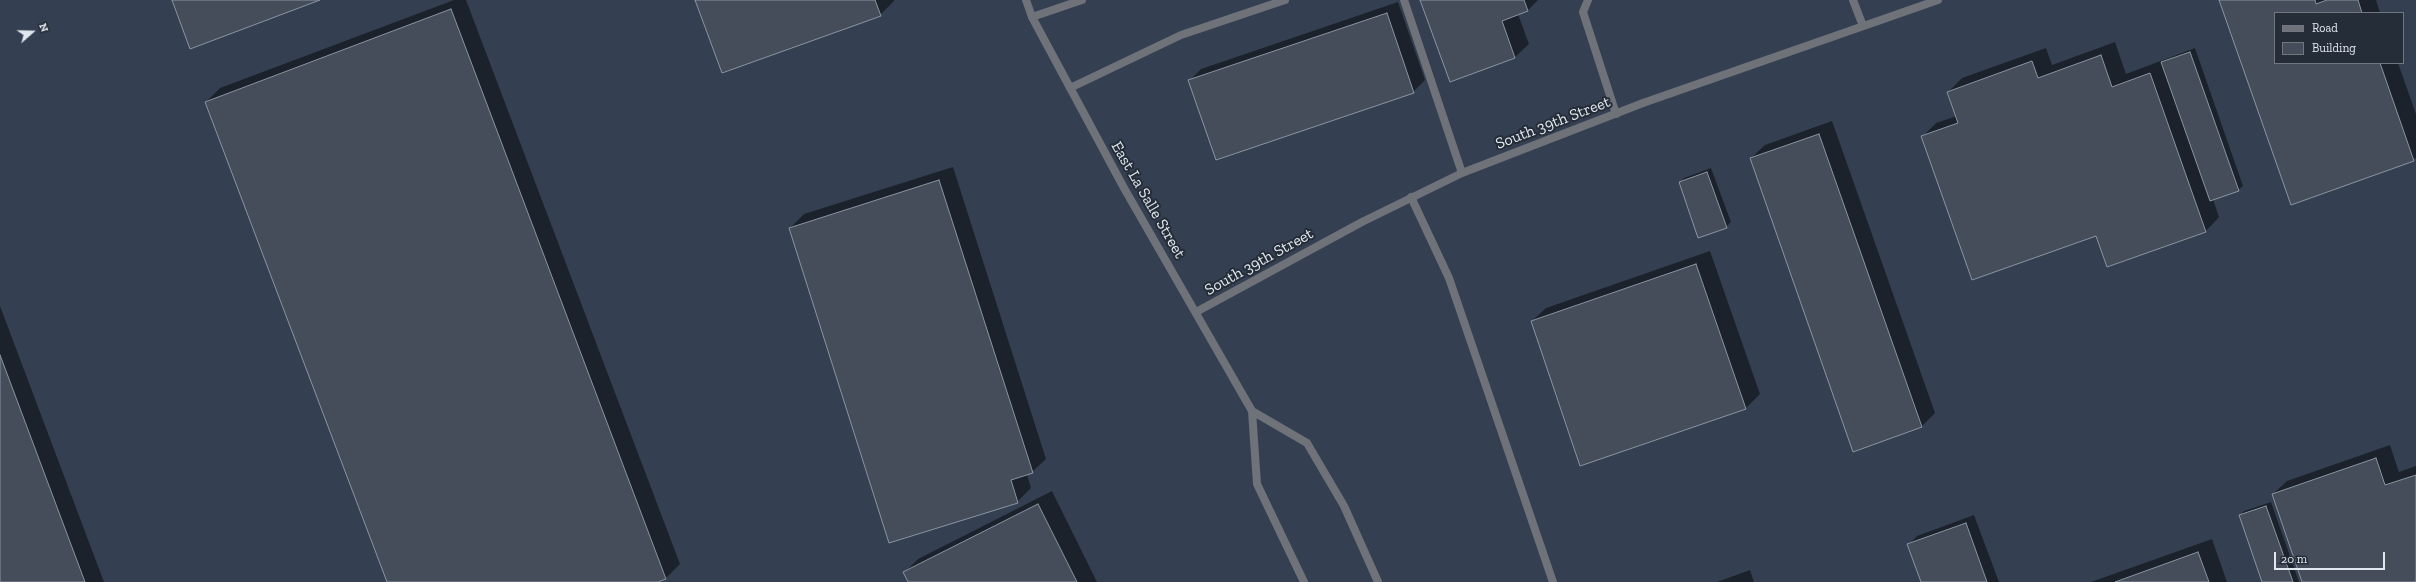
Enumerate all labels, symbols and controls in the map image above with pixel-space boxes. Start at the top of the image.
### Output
north arrow [12,12,52,52]
legend [2274,12,2404,64]
text: Road [2312,21,2338,35]
text: N [36,22,51,34]
text: Building [2312,41,2356,55]
street label: South 39th Street [1493,92,1613,154]
street label: East La Salle Street [1107,138,1189,262]
street label: South 39th Street [1201,224,1317,300]
scale bar [2276,544,2387,570]
text: 20 m [2281,552,2307,566]

